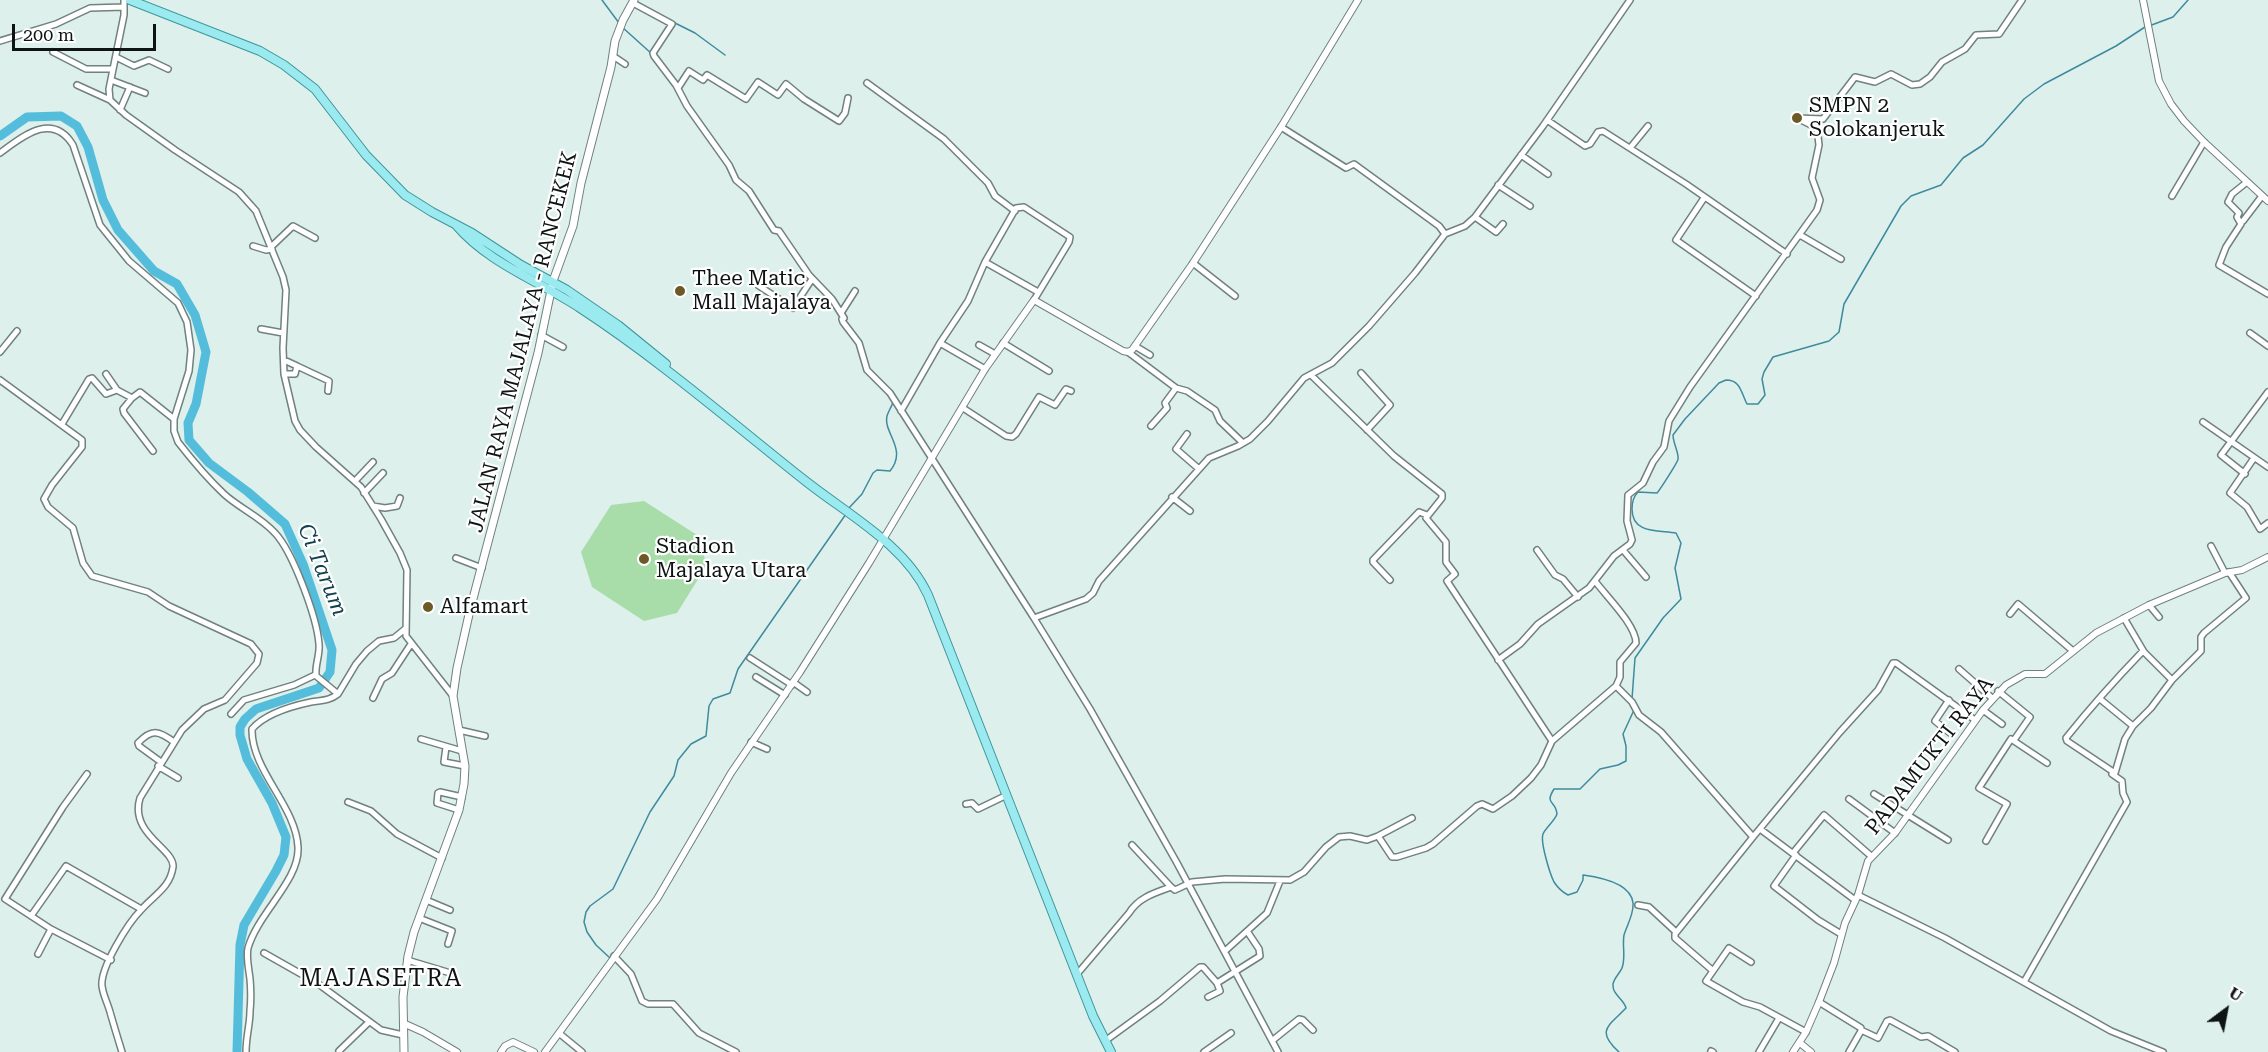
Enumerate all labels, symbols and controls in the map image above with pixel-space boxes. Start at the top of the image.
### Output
scale bar [15,12,159,50]
text: 200 m [23,24,74,45]
place label: SMPN 2 Solokanjeruk [1809,93,1945,143]
marker: SMPN 2 Solokanjeruk [1790,111,1804,125]
street label: JALAN RAYA MAJALAYA - RANCEKEK [463,149,583,535]
place label: Thee Matic Mall Majalaya [692,266,831,316]
marker: Thee Matic Mall Majalaya [673,284,687,298]
water label: Ci Tarum [292,520,352,620]
place label: Stadion Majalaya Utara [656,534,806,584]
marker: Stadion Majalaya Utara [637,552,651,566]
place label: Alfamart [440,594,528,620]
marker: Alfamart [421,600,435,614]
street label: PADAMUKTI RAYA [1861,672,1999,840]
district label: MAJASETRA [299,965,463,993]
north arrow [2196,980,2256,1040]
text: U [2226,983,2246,1006]

